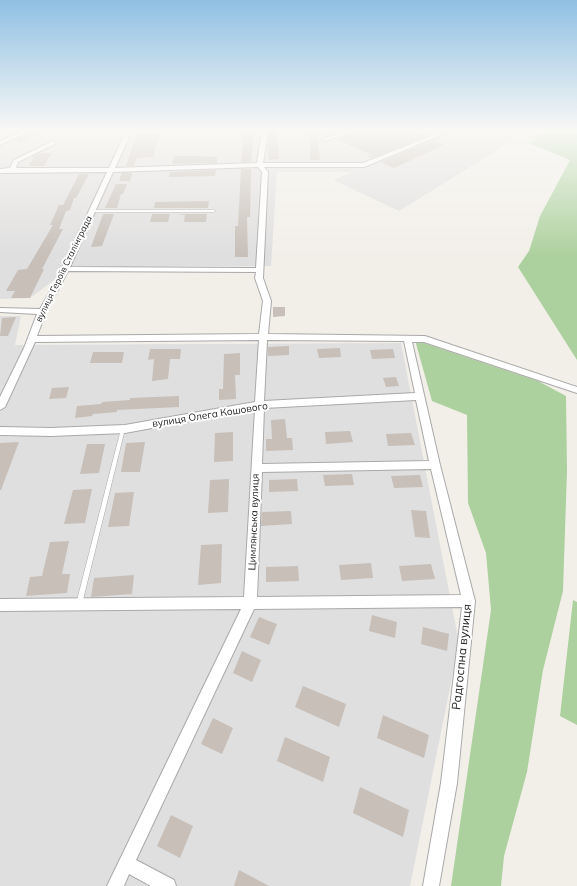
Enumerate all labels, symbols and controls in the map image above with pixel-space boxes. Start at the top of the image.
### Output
street label: вулиця Героїв Сталінграда [34,214,94,324]
street label: вулиця Олега Кошового [151,400,269,430]
street label: Цимлянська вулиця [246,473,262,571]
street label: Радгоспна вулиця [449,603,475,711]

